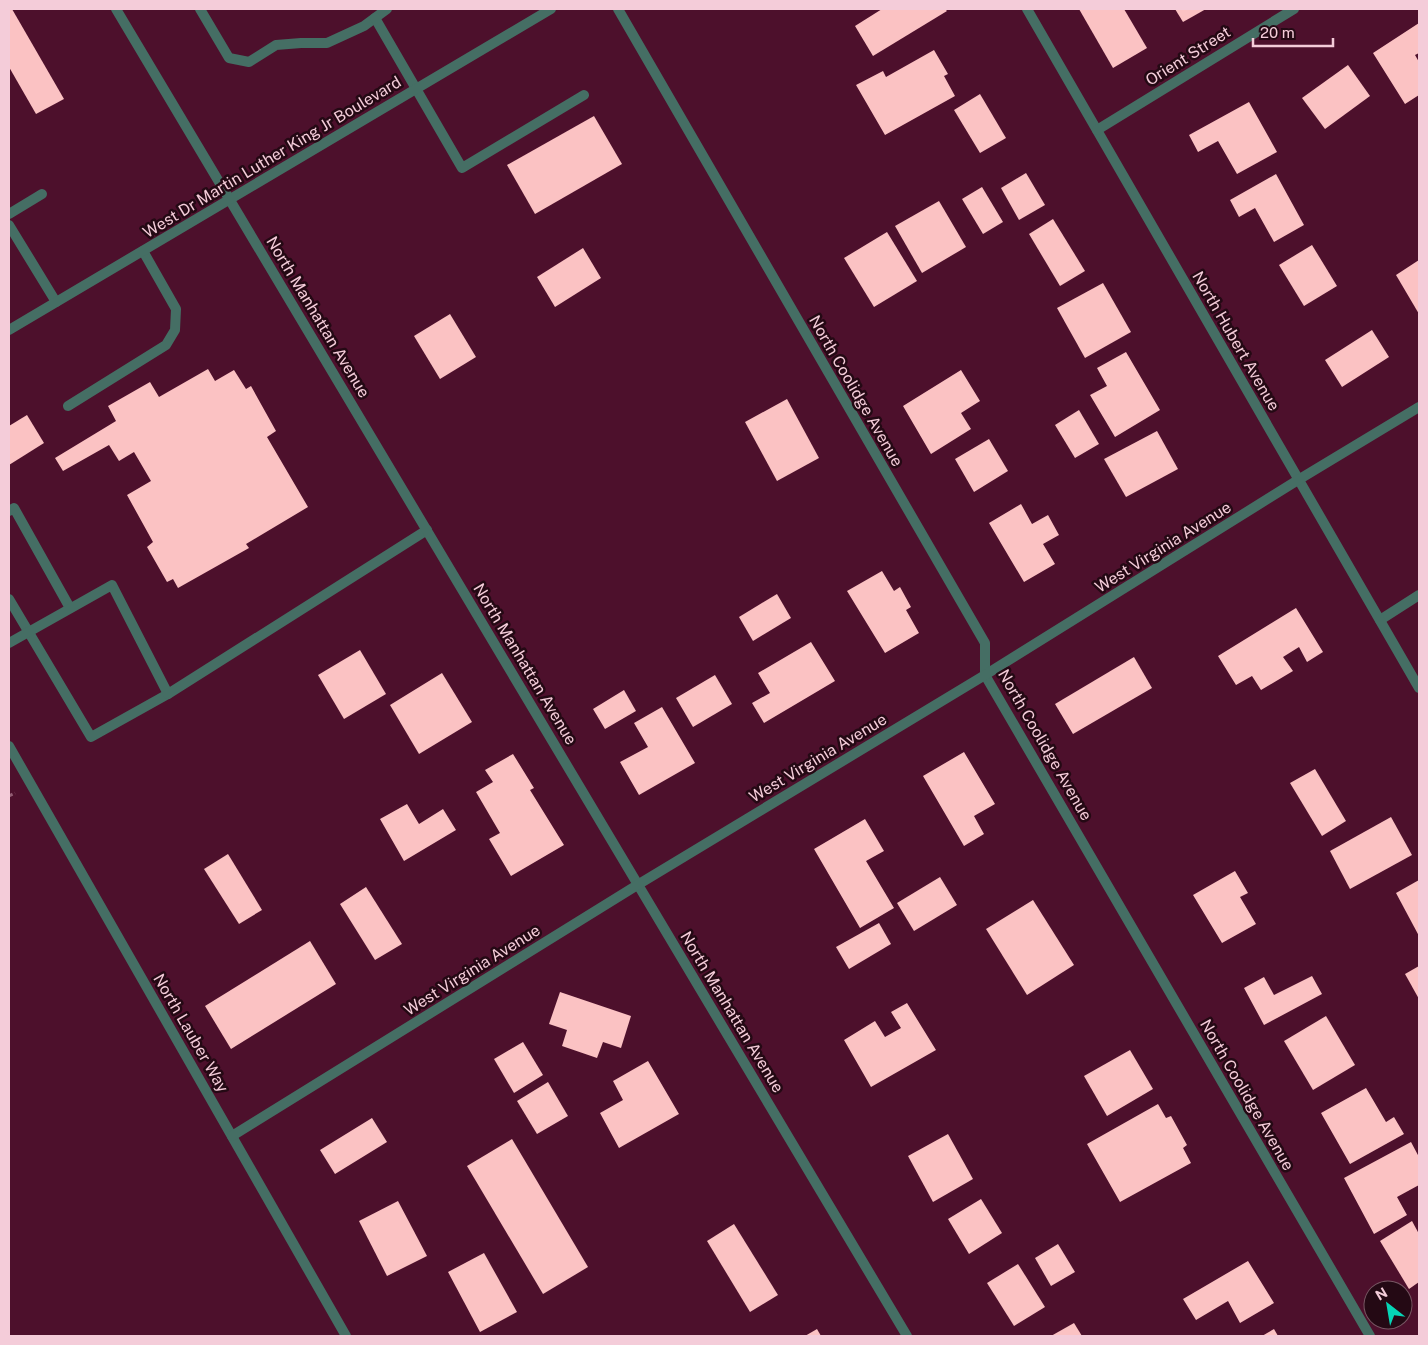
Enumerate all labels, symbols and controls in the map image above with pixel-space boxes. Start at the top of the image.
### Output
scale bar [1253,15,1333,47]
street label: Orient Street [1142,22,1234,90]
text: 20 m [1260,24,1295,41]
street label: West Dr Martin Luther King Jr Boulevard [139,72,405,242]
street label: North Manhattan Avenue [262,233,374,401]
street label: North Hubert Avenue [1188,268,1284,414]
street label: North Coolidge Avenue [805,312,907,470]
street label: West Virginia Avenue [1091,497,1235,597]
street label: North Manhattan Avenue [469,580,581,748]
street label: North Coolidge Avenue [994,666,1096,824]
street label: West Virginia Avenue [746,709,890,807]
street label: West Virginia Avenue [400,920,544,1020]
street label: North Manhattan Avenue [676,928,788,1096]
street label: North Lauber Way [149,970,233,1096]
street label: North Coolidge Avenue [1196,1016,1298,1174]
north arrow [1363,1280,1413,1330]
text: N [1372,1284,1390,1304]

